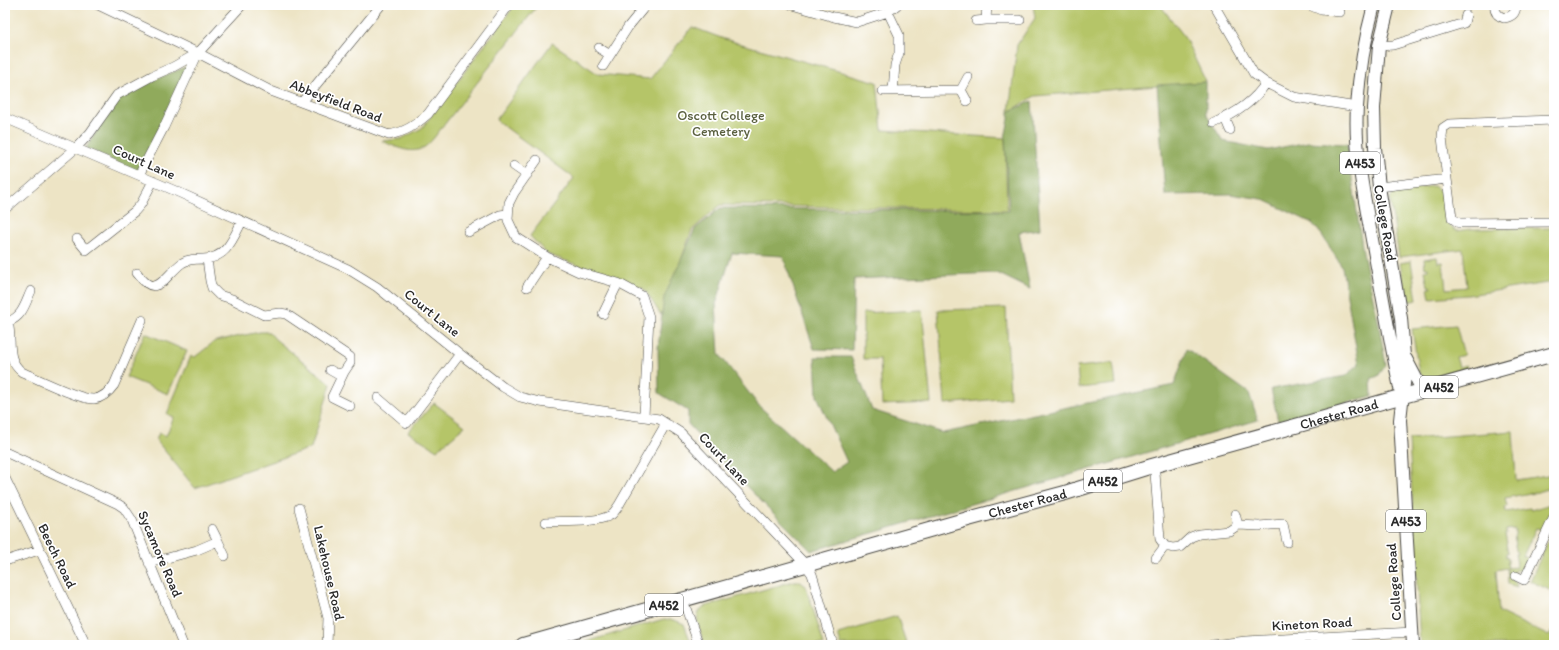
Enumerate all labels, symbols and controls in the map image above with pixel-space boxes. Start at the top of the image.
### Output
street label: Abbeyfield Road [287,76,385,127]
park label: Oscott College Cemetery [677,107,765,140]
street label: Court Lane [110,141,178,183]
road number: A453 [1340,152,1380,174]
street label: College Road [1370,183,1400,263]
street label: Court Lane [401,285,464,341]
road number: A452 [1420,376,1458,398]
street label: Chester Road [1298,395,1380,433]
street label: Court Lane [695,429,753,489]
road number: A452 [1084,470,1122,492]
street label: Chester Road [986,484,1069,522]
street label: Sycamore Road [134,508,186,600]
road number: A453 [1386,510,1426,532]
street label: Beech Road [34,521,80,591]
street label: Lakehouse Road [310,524,348,622]
street label: College Road [1383,542,1405,621]
road number: A452 [645,594,683,616]
street label: Kineton Road [1271,613,1353,635]

